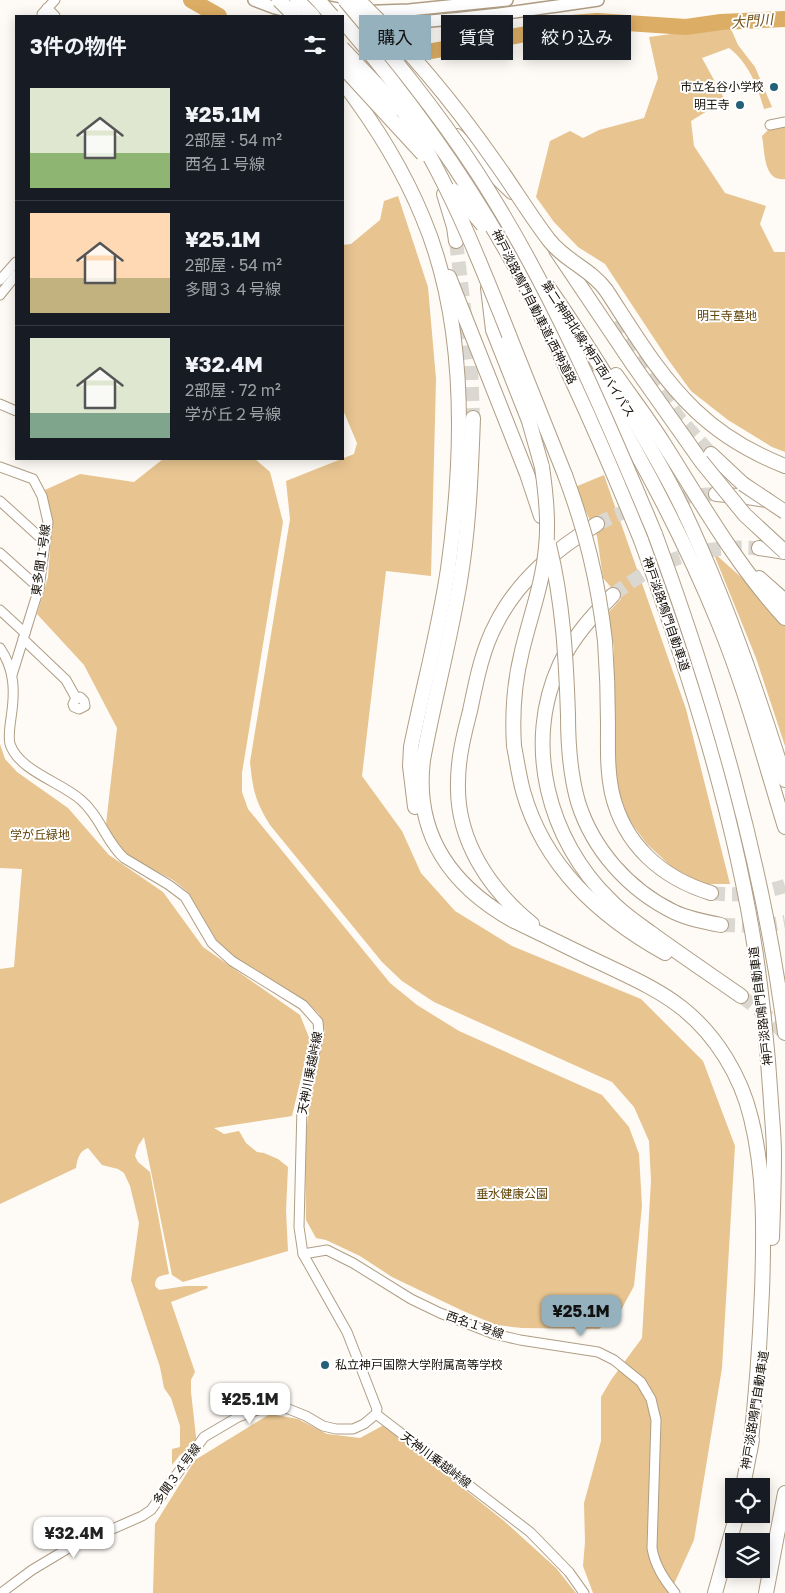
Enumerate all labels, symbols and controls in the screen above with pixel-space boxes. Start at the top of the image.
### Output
water label: 大門川 [730,10,776,31]
chip: 購入 [359,15,431,60]
chip: 賃貸 [441,15,513,60]
chip: 絞り込み [523,15,631,60]
icon: filters [301,31,329,59]
text: 3件の物件 [30,33,127,59]
place label: 市立名谷小学校 [680,79,764,94]
marker: 市立名谷小学校 [768,81,780,93]
place label: 明王寺 [694,97,730,112]
marker: 明王寺 [734,99,746,111]
text: ¥25.1M [185,101,261,127]
icon: home [70,108,130,168]
text: 2部屋 · 54 m² [185,130,282,150]
text: 西名１号線 [185,154,265,174]
text: ¥25.1M [185,226,261,252]
street label: 神戸淡路鳴門自動車道;西神道路 [489,227,580,387]
icon: home [70,233,130,293]
text: 2部屋 · 54 m² [185,255,282,275]
street label: 第二神明北線;神戸西バイパス [539,278,638,420]
text: 多聞３４号線 [185,279,281,299]
park label: 明王寺墓地 [697,308,757,323]
text: ¥32.4M [185,351,263,377]
icon: home [70,358,130,418]
text: 2部屋 · 72 m² [185,380,281,400]
text: 学が丘２号線 [185,404,281,424]
street label: 東多聞１号線 [28,523,53,597]
street label: 神戸淡路鳴門自動車道 [640,555,693,673]
park label: 学が丘緑地 [10,827,70,842]
street label: 神戸淡路鳴門自動車道 [746,946,775,1067]
street label: 天神川乗越峠線 [294,1030,325,1116]
park label: 垂水健康公園 [476,1186,548,1201]
pin: ¥25.1M [540,1294,622,1337]
text: ¥25.1M [552,1301,610,1321]
street label: 西名１号線 [444,1308,506,1341]
street label: 神戸淡路鳴門自動車道 [738,1349,771,1470]
place label: 私立神戸国際大学附属高等学校 [335,1357,503,1372]
marker: 私立神戸国際大学附属高等学校 [319,1359,331,1371]
pin: ¥25.1M [209,1382,291,1425]
text: ¥25.1M [221,1389,279,1409]
street label: 天神川乗越峠線 [398,1428,474,1491]
street label: 多聞３４号線 [149,1440,204,1507]
map controls [725,1478,770,1578]
button: locate [725,1478,770,1523]
pin: ¥32.4M [33,1516,115,1559]
text: ¥32.4M [44,1523,104,1543]
button: layers [725,1533,770,1578]

